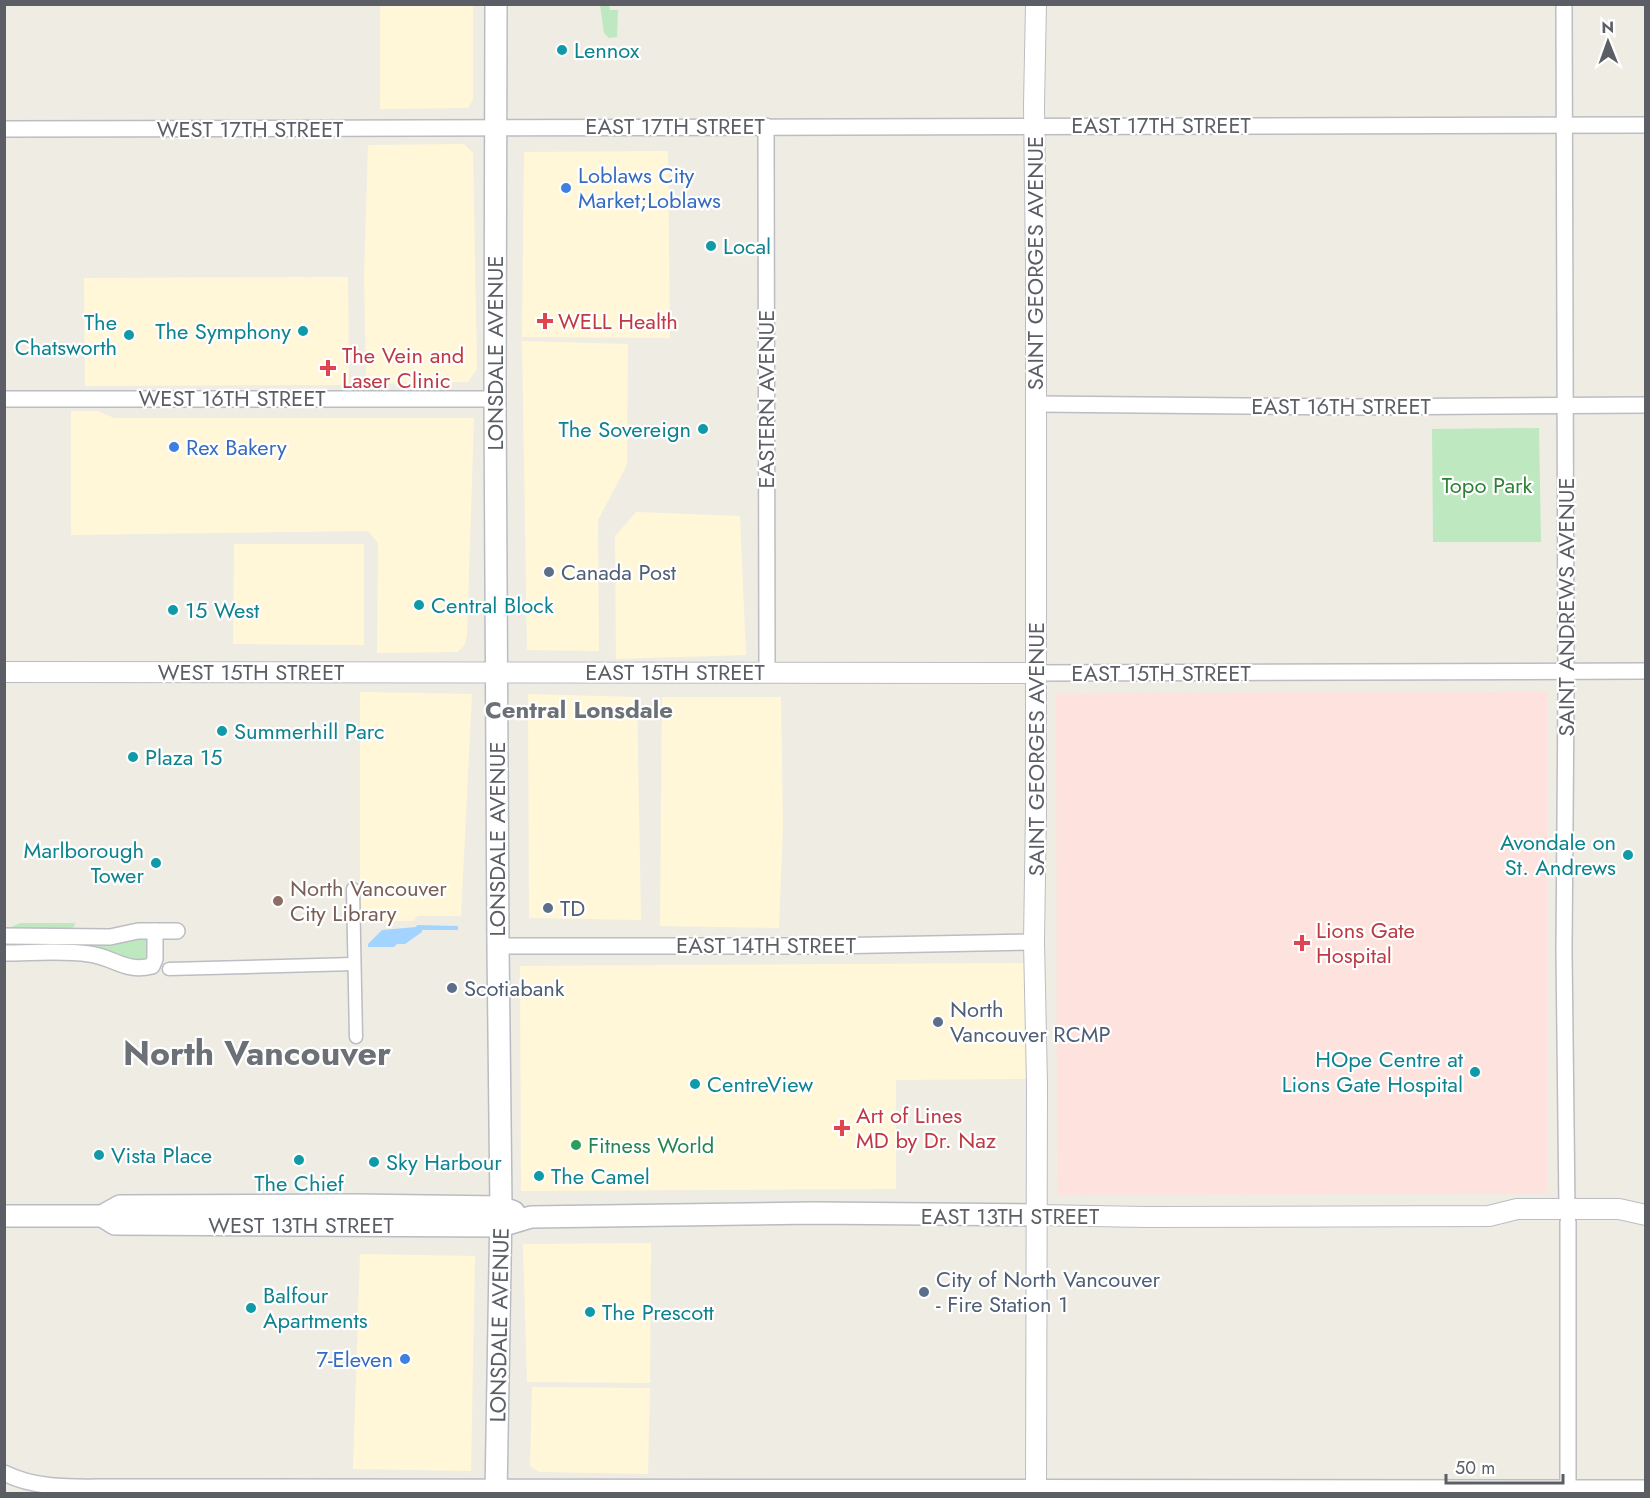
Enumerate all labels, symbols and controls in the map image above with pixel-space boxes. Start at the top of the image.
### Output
north arrow [1578,12,1638,72]
text: N [1601,16,1614,39]
place label: Lennox [574,34,640,66]
marker: Lennox [555,43,569,57]
street label: EAST 17TH STREET [1071,109,1251,141]
street label: EAST 17TH STREET [585,110,765,142]
street label: WEST 17TH STREET [157,113,344,145]
street label: SAINT GEORGES AVENUE [1019,136,1051,390]
place label: Loblaws City Market;Loblaws [578,159,721,216]
marker: Loblaws City Market;Loblaws [559,181,573,195]
place label: Local [723,230,771,262]
marker: Local [704,239,718,253]
street label: LONSDALE AVENUE [479,255,511,451]
place label: WELL Health [558,305,678,337]
place label: The Chatsworth [15,306,117,363]
street label: EASTERN AVENUE [750,310,782,488]
marker: WELL Health [536,312,554,330]
place label: The Symphony [155,315,291,347]
marker: The Symphony [296,324,310,338]
marker: The Chatsworth [122,328,136,342]
place label: The Vein and Laser Clinic [342,339,464,396]
marker: The Vein and Laser Clinic [319,359,337,377]
street label: WEST 16TH STREET [139,382,326,414]
street label: EAST 16TH STREET [1251,390,1432,422]
place label: The Sovereign [559,413,691,445]
marker: The Sovereign [696,422,710,436]
place label: Rex Bakery [186,431,287,463]
marker: Rex Bakery [167,440,181,454]
park label: Topo Park [1442,469,1533,501]
street label: SAINT ANDREWS AVENUE [1550,477,1582,737]
place label: Canada Post [561,556,677,588]
marker: Canada Post [542,565,556,579]
place label: Central Block [431,589,554,621]
place label: 15 West [185,594,260,626]
marker: Central Block [412,598,426,612]
marker: 15 West [166,603,180,617]
street label: SAINT GEORGES AVENUE [1020,622,1052,876]
street label: WEST 15TH STREET [158,656,345,688]
street label: EAST 15TH STREET [585,656,765,688]
street label: EAST 15TH STREET [1071,657,1251,689]
district label: Central Lonsdale [485,692,673,727]
place label: Summerhill Parc [234,715,385,747]
marker: Summerhill Parc [215,724,229,738]
place label: Plaza 15 [145,741,222,773]
street label: LONSDALE AVENUE [481,741,513,937]
marker: Plaza 15 [126,750,140,764]
place label: Avondale on St. Andrews [1500,826,1616,883]
place label: Marlborough Tower [24,834,144,891]
marker: Avondale on St. Andrews [1621,848,1635,862]
marker: Marlborough Tower [149,856,163,870]
place label: North Vancouver City Library [290,872,447,929]
place label: TD [560,892,585,924]
marker: North Vancouver City Library [271,894,285,908]
marker: TD [541,901,555,915]
place label: Lions Gate Hospital [1316,914,1415,971]
street label: EAST 14TH STREET [676,929,857,961]
marker: Lions Gate Hospital [1293,934,1311,952]
place label: Scotiabank [464,972,565,1004]
marker: Scotiabank [445,981,459,995]
place label: North Vancouver RCMP [950,993,1111,1050]
marker: North Vancouver RCMP [931,1015,945,1029]
district label: North Vancouver [123,1029,391,1078]
place label: HOpe Centre at Lions Gate Hospital [1282,1043,1464,1100]
marker: HOpe Centre at Lions Gate Hospital [1468,1065,1482,1079]
place label: CentreView [707,1068,813,1100]
marker: CentreView [688,1077,702,1091]
place label: Art of Lines MD by Dr. Naz [856,1099,996,1156]
marker: Art of Lines MD by Dr. Naz [833,1119,851,1137]
place label: Fitness World [588,1129,714,1161]
marker: Fitness World [569,1138,583,1152]
place label: Vista Place [111,1139,212,1171]
place label: Sky Harbour [386,1146,502,1178]
marker: Vista Place [92,1148,106,1162]
marker: The Chief [292,1153,306,1167]
marker: Sky Harbour [367,1155,381,1169]
place label: The Camel [551,1160,650,1192]
place label: The Chief [254,1167,345,1199]
marker: The Camel [532,1169,546,1183]
street label: EAST 13TH STREET [921,1200,1100,1232]
street label: WEST 13TH STREET [208,1209,395,1241]
street label: LONSDALE AVENUE [481,1227,517,1423]
place label: City of North Vancouver - Fire Station 1 [936,1263,1161,1320]
place label: Balfour Apartments [263,1279,368,1336]
marker: City of North Vancouver - Fire Station 1 [917,1285,931,1299]
place label: The Prescott [602,1296,715,1328]
marker: Balfour Apartments [244,1301,258,1315]
marker: The Prescott [583,1305,597,1319]
place label: 7-Eleven [316,1343,393,1375]
marker: 7-Eleven [398,1352,412,1366]
scale bar [1446,1447,1563,1485]
text: 50 m [1455,1455,1495,1481]

